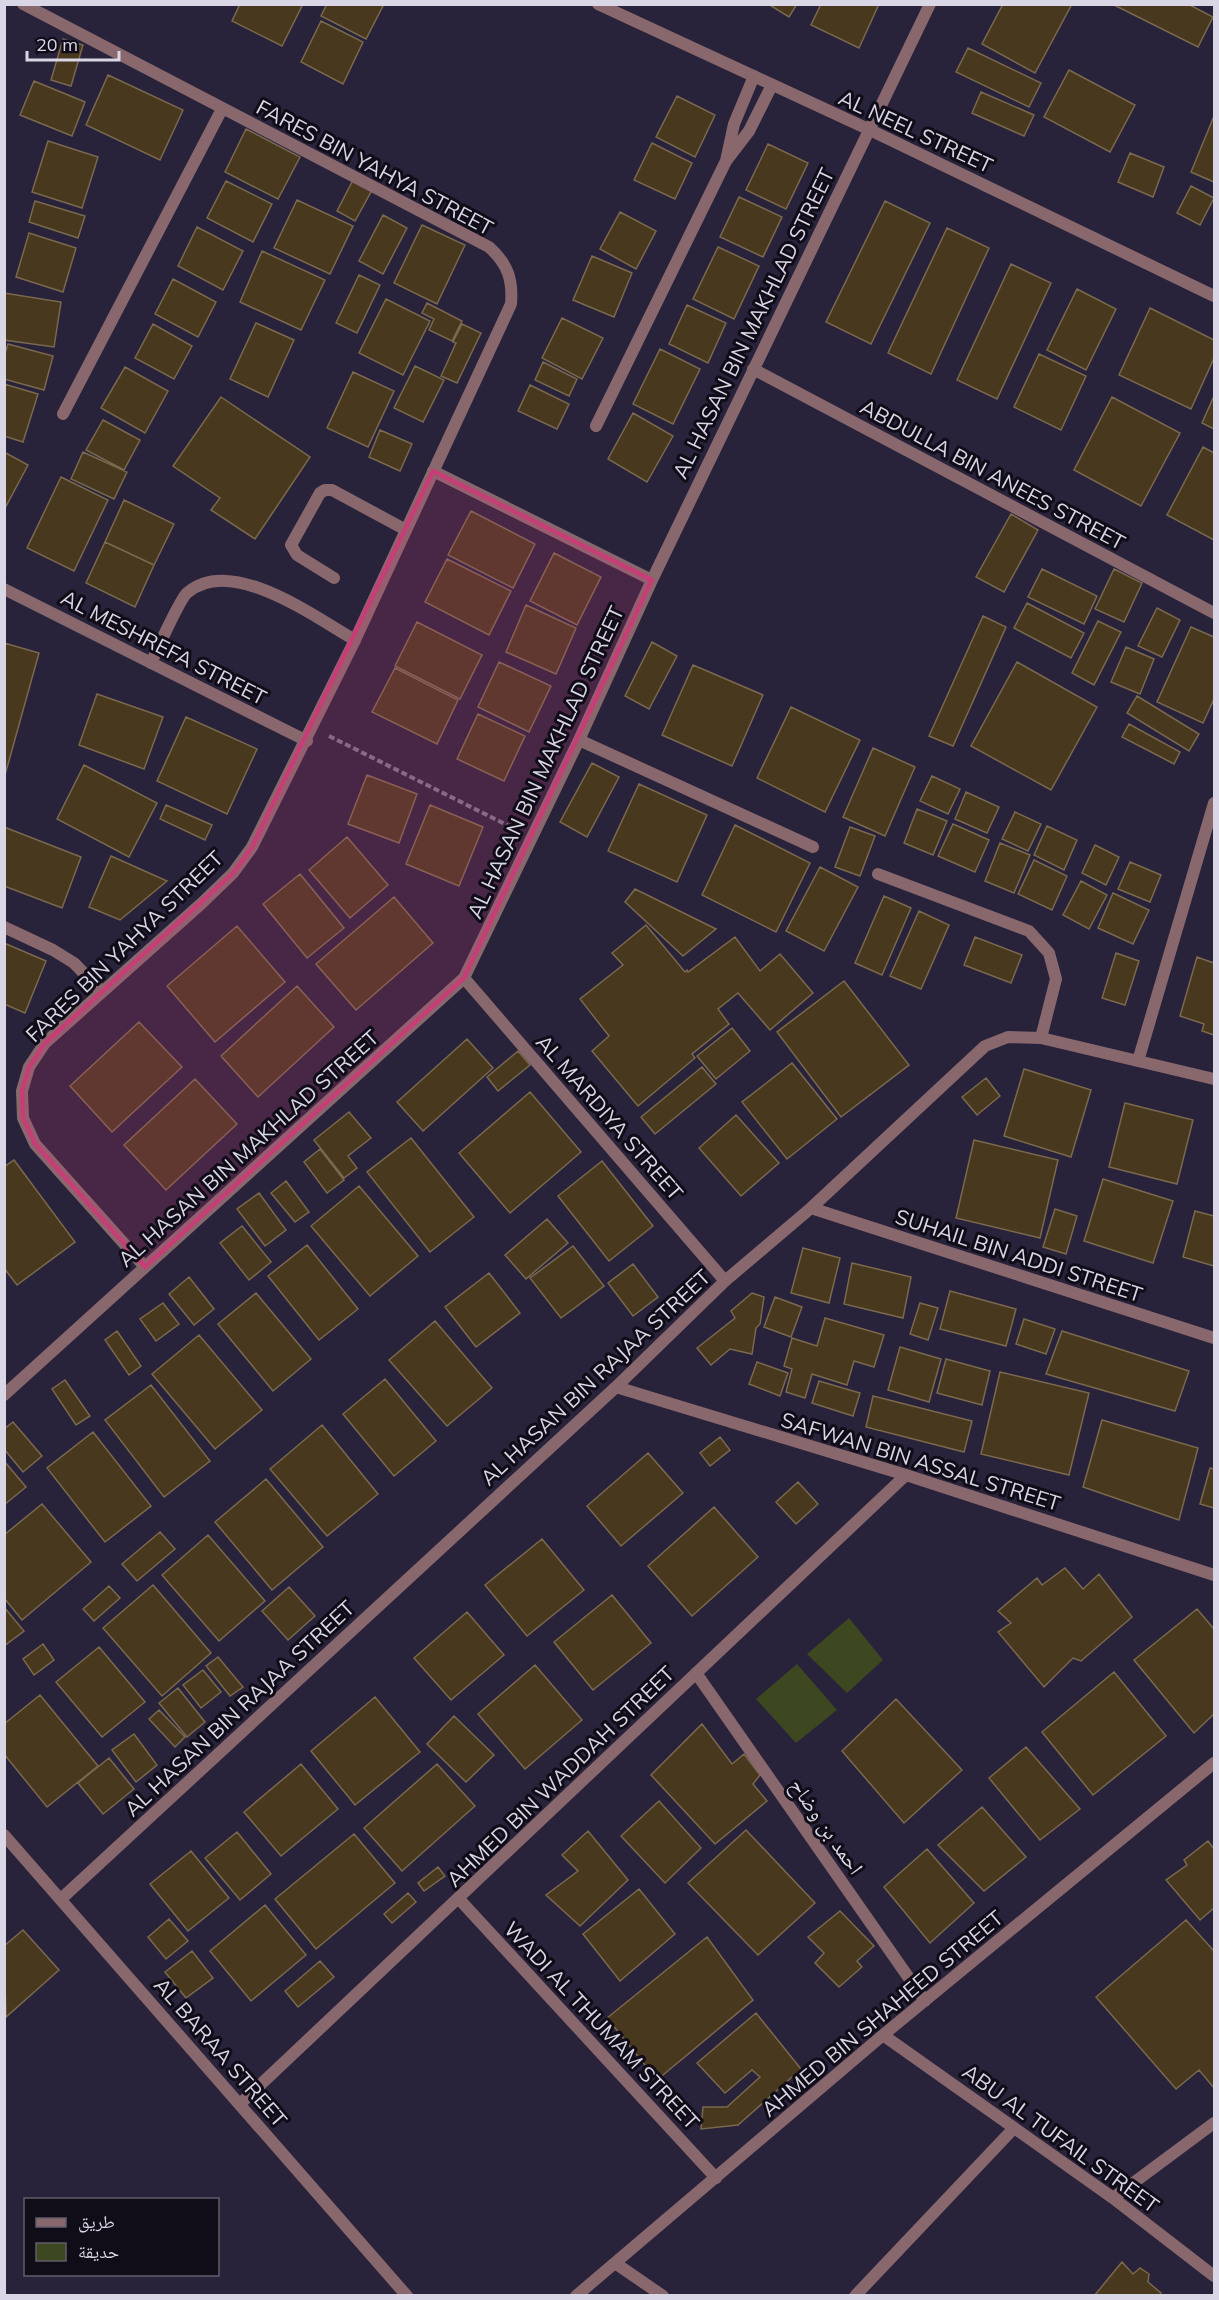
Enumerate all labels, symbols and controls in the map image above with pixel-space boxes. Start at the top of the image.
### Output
scale bar [27,24,118,62]
text: 20 m [36,33,78,56]
street label: AL NEEL STREET [835,84,997,178]
street label: FARES BIN YAHYA STREET [252,93,498,241]
street label: AL HASAN BIN MAKHLAD STREET [666,163,840,482]
street label: ABDULLA BIN ANEES STREET [856,393,1130,555]
street label: AL MESHREFA STREET [57,584,271,710]
street label: AL HASAN BIN MAKHLAD STREET [461,601,629,922]
street label: FARES BIN YAHYA STREET [20,845,228,1047]
street label: AL HASAN BIN MAKHLAD STREET [112,1024,384,1272]
street label: AL MARDIYA STREET [531,1029,689,1205]
street label: SUHAIL BIN ADDI STREET [892,1203,1146,1307]
street label: AL HASAN BIN RAJAA STREET [475,1263,716,1490]
street label: SAFWAN BIN ASSAL STREET [778,1406,1064,1516]
street label: AL HASAN BIN RAJAA STREET [119,1594,360,1821]
street label: AHMED BIN WADDAH STREET [441,1660,680,1892]
street label: احمد بن وضاح [784,1773,869,1879]
street label: AHMED BIN SHAHEED STREET [756,1904,1008,2122]
street label: WADI AL THUMAM STREET [499,1916,705,2135]
street label: AL BARAA STREET [149,1972,293,2132]
street label: ABU AL TUFAIL STREET [958,2058,1165,2218]
legend [24,2198,219,2276]
text: طريق [78,2210,115,2233]
text: حديقة [78,2240,119,2263]

